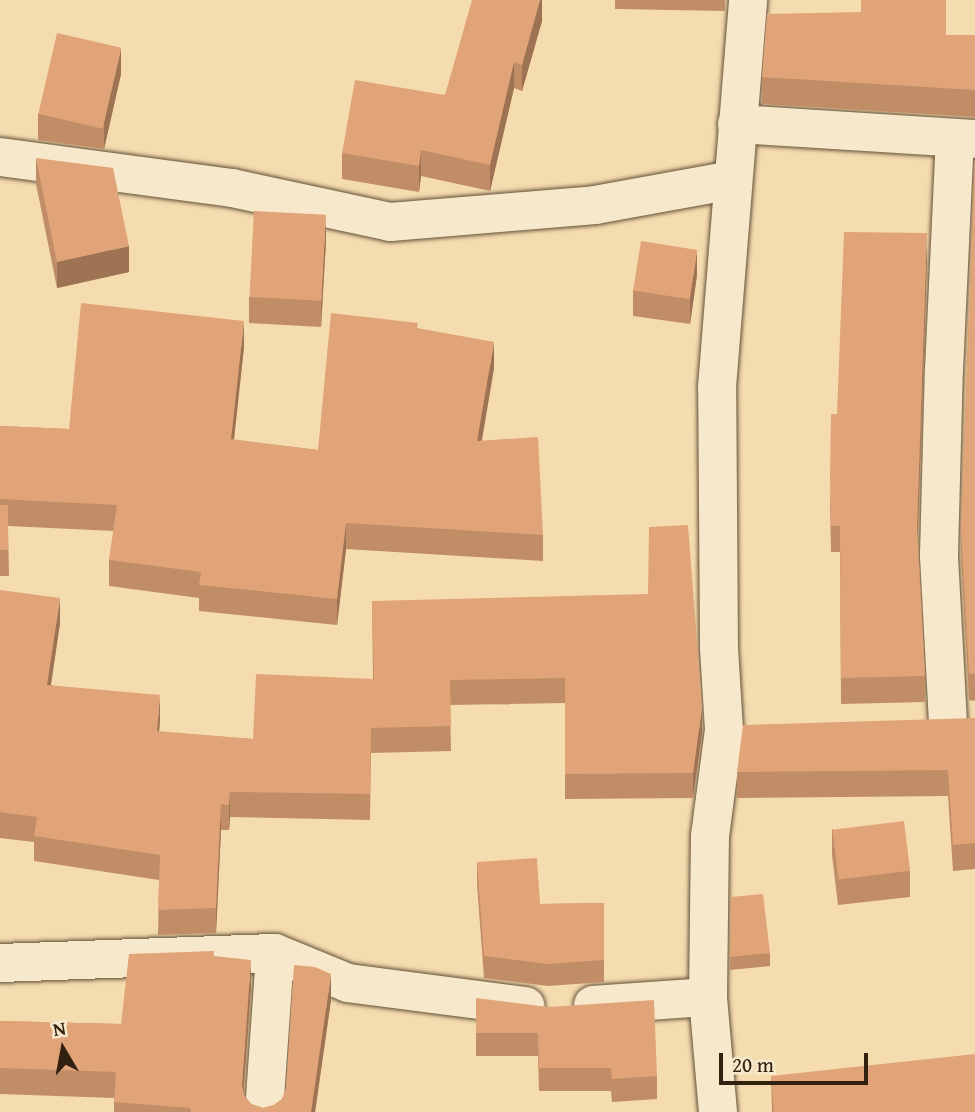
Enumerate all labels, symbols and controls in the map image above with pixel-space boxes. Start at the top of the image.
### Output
text: N [51,1013,68,1043]
north arrow [28,1014,98,1084]
scale bar [723,1038,872,1082]
text: 20 m [732,1049,774,1080]

